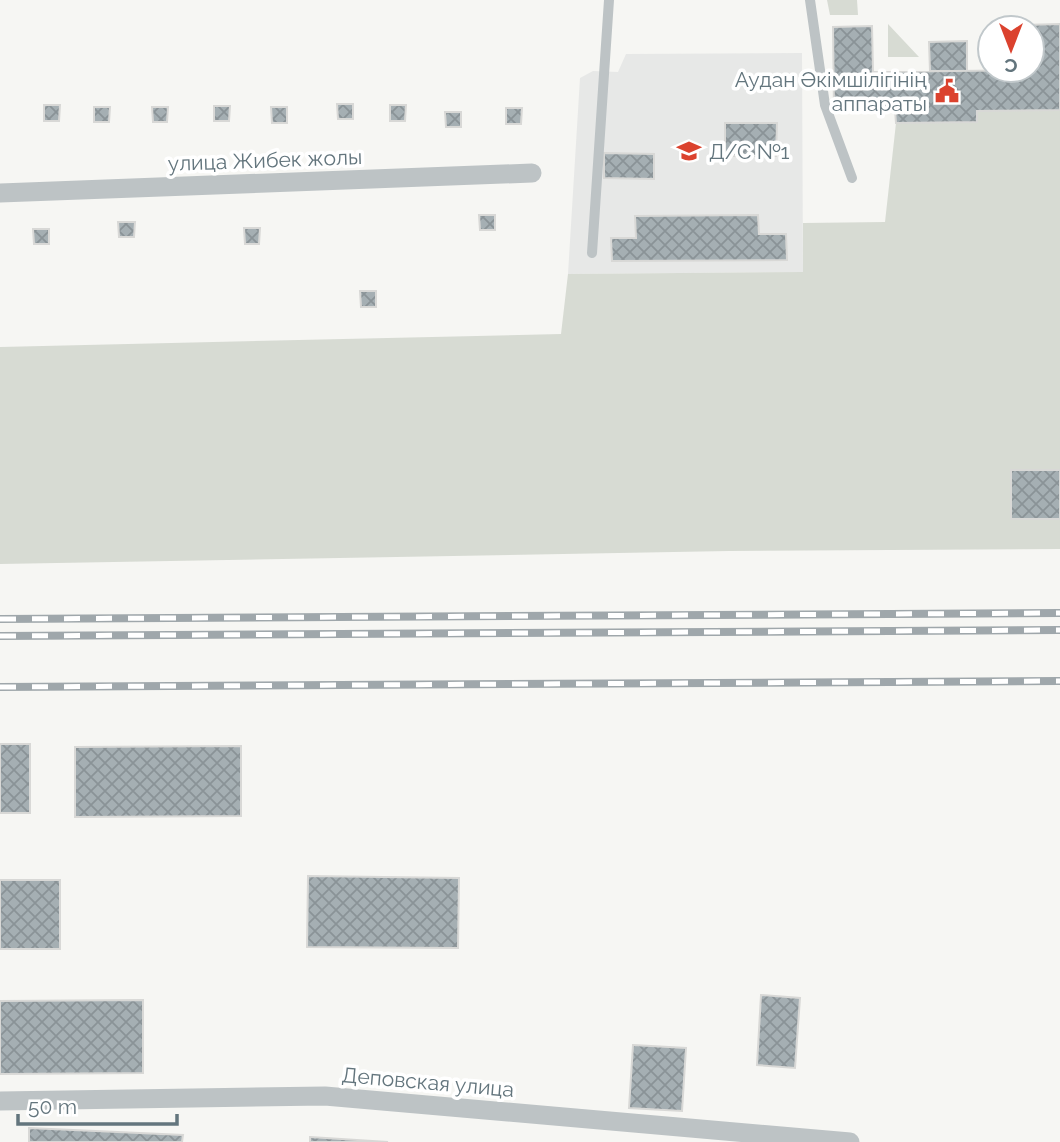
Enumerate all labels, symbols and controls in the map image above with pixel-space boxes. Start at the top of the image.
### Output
north arrow [976,14,1046,84]
text: С [1004,55,1018,77]
place label: Аудан Әкімшілігінің аппараты [735,67,927,116]
public building icon: Аудан Әкімшілігінің аппараты [933,77,961,105]
school or university icon: Д/С №1 [675,137,703,165]
place label: Д/С №1 [709,139,790,164]
street label: улица Жибек жолы [167,144,363,176]
street label: Деповская улица [341,1062,515,1102]
scale bar [18,1082,177,1126]
text: 50 m [28,1094,77,1119]

